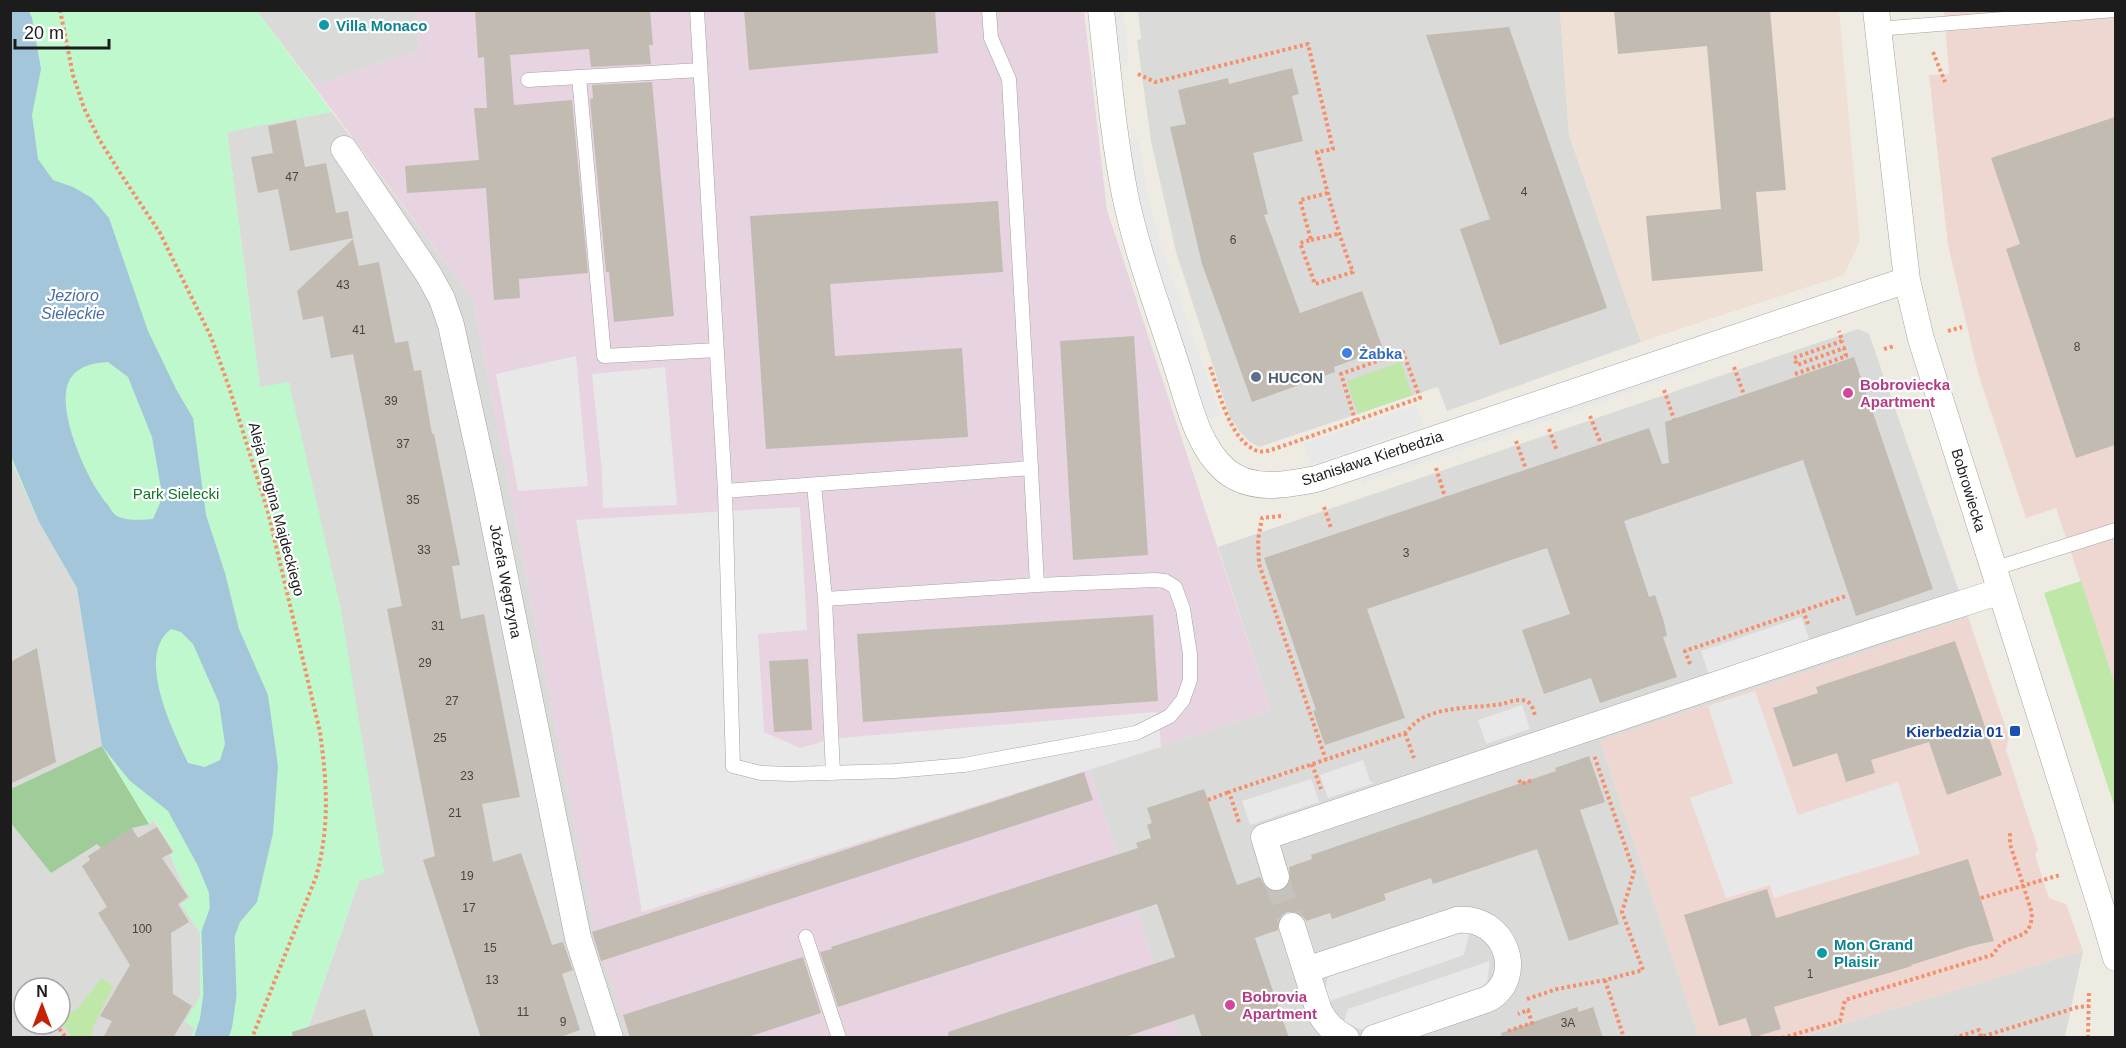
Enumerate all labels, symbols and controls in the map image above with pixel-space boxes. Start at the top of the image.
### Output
scale bar [15,12,110,50]
place label: Villa Monaco [336,17,427,34]
marker: Villa Monaco [317,18,331,32]
text: 20 m [24,23,64,43]
house number: 47 [285,170,299,184]
house number: 4 [1521,185,1528,199]
house number: 6 [1230,233,1237,247]
house number: 43 [336,278,350,292]
water label: Jezioro Sieleckie [41,287,105,322]
house number: 41 [352,323,366,337]
house number: 8 [2074,340,2081,354]
place label: Żabka [1359,345,1403,362]
marker: Żabka [1340,346,1354,360]
place label: HUCON [1268,369,1323,386]
marker: HUCON [1249,370,1263,384]
place label: Bobroviecka Apartment [1860,376,1951,410]
marker: Bobroviecka Apartment [1841,386,1855,400]
house number: 39 [384,394,398,408]
street label: Aleja Longina Majdeckiego [246,420,308,598]
street label: Stanisława Kierbedzia [1299,427,1445,489]
house number: 37 [396,437,410,451]
street label: Bobrowiecka [1948,446,1990,534]
park label: Park Sielecki [133,485,219,502]
house number: 35 [406,493,420,507]
street label: Józefa Węgrzyna [487,522,526,640]
house number: 33 [417,543,431,557]
house number: 3 [1403,546,1410,560]
house number: 31 [431,619,445,633]
house number: 29 [418,656,432,670]
house number: 27 [445,694,459,708]
place label: Kierbedzia 01 [1906,723,2003,740]
marker: Kierbedzia 01 [2008,724,2022,738]
house number: 25 [433,731,447,745]
house number: 23 [460,769,474,783]
house number: 21 [448,806,462,820]
house number: 19 [460,869,474,883]
house number: 17 [462,901,476,915]
house number: 100 [132,922,152,936]
place label: Mon Grand Plaisir [1834,936,1913,970]
house number: 15 [483,941,497,955]
marker: Mon Grand Plaisir [1815,946,1829,960]
house number: 1 [1807,967,1814,981]
house number: 13 [485,973,499,987]
north arrow [12,976,72,1036]
text: N [36,983,48,1000]
place label: Bobrovia Apartment [1242,988,1317,1022]
marker: Bobrovia Apartment [1223,998,1237,1012]
house number: 11 [517,1005,530,1019]
house number: 9 [560,1015,567,1029]
house number: 3A [1561,1016,1575,1030]

